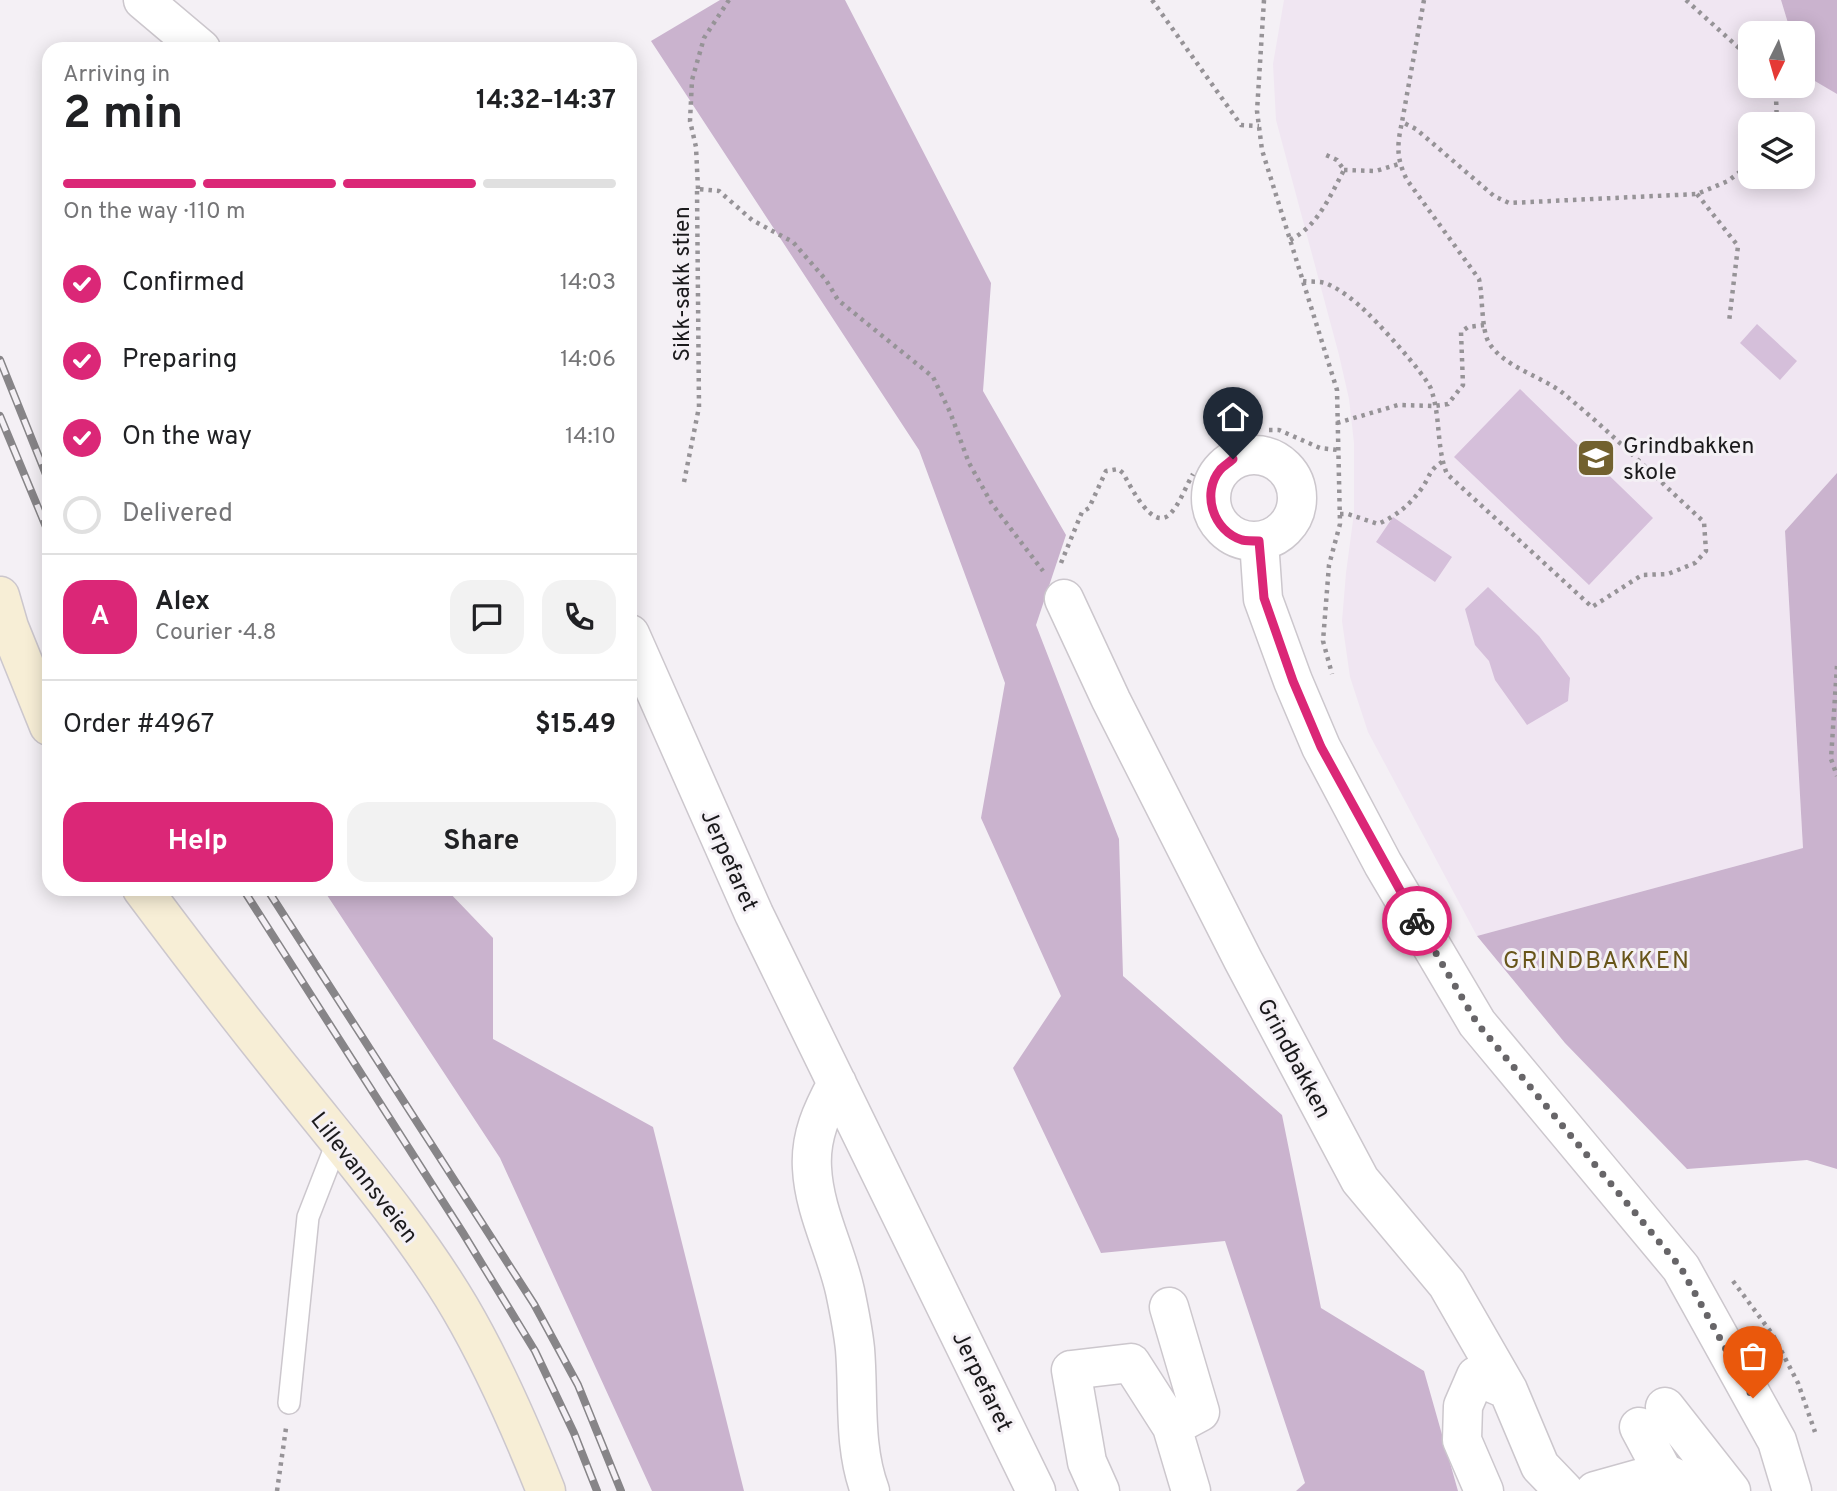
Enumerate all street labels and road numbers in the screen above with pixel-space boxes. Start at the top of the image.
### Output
street label: Sikk-sakk stien [669,206,698,362]
street label: Jerpefaret [692,806,763,916]
street label: Grindbakken [1249,994,1336,1124]
street label: Lillevannsveien [303,1107,423,1250]
street label: Jerpefaret [944,1327,1018,1437]

